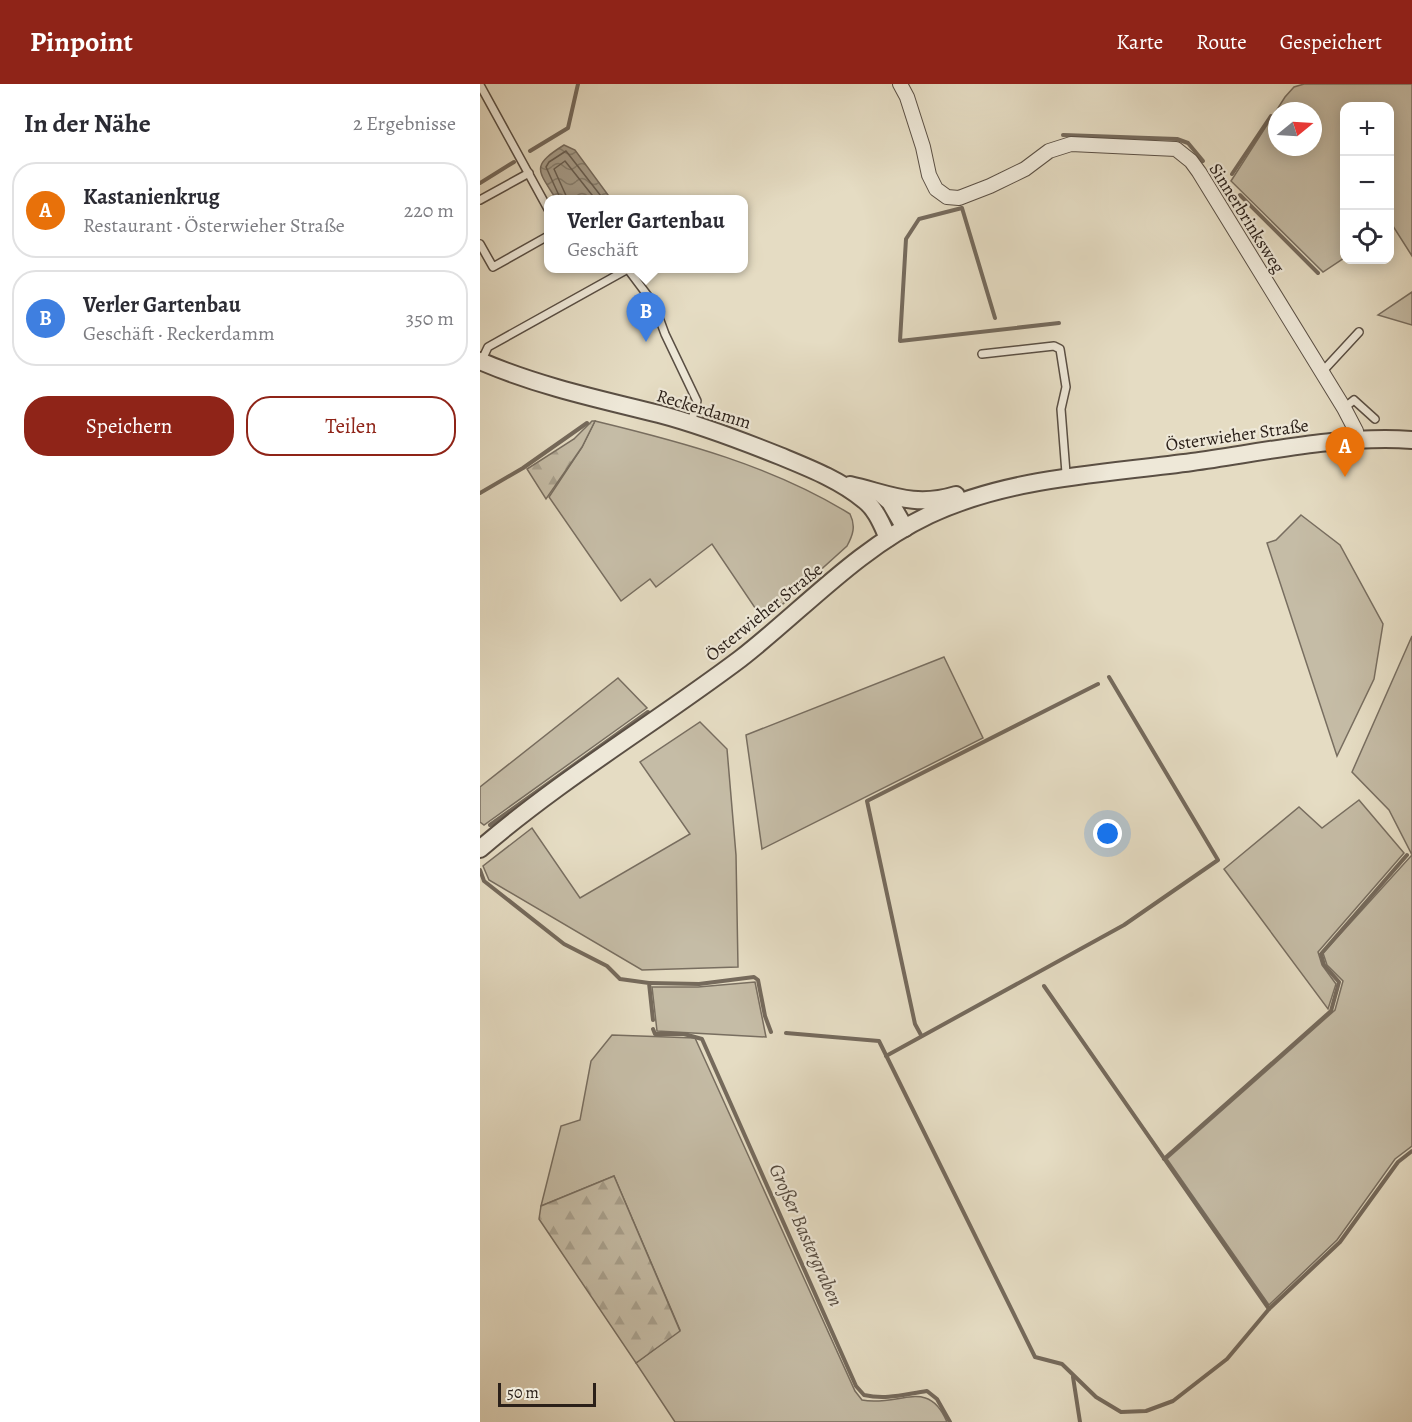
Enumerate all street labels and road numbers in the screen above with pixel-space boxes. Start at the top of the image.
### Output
street label: Sinnerbrinksweg [1204,158,1290,278]
street label: Reckerdamm [654,383,754,435]
street label: Österwieher Straße [1164,413,1310,457]
street label: Österwieher Straße [700,557,828,667]

